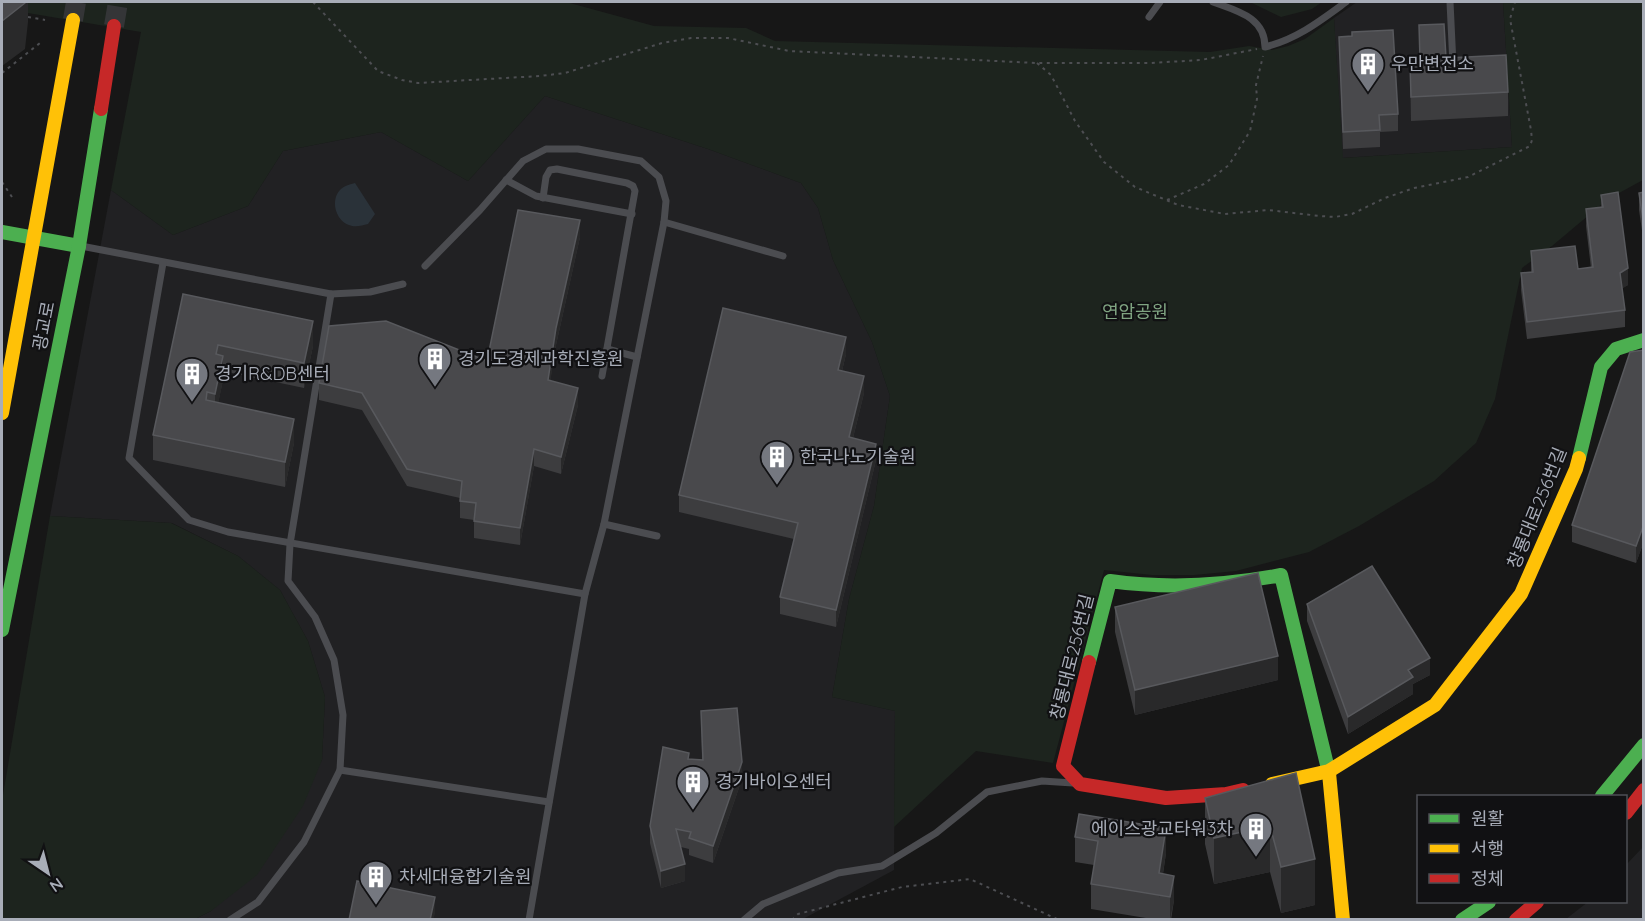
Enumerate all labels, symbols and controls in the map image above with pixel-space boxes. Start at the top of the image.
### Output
building icon: 우만변전소 [1350,46,1386,93]
place label: 우만변전소 [1391,52,1474,75]
street label: 광교로 [27,299,60,352]
park label: 연암공원 [1102,300,1168,323]
building icon: 경기도경제과학진흥원 [417,341,453,388]
place label: 경기도경제과학진흥원 [458,347,624,370]
building icon: 경기R&DB센터 [174,356,210,403]
place label: 경기R&DB센터 [215,362,330,385]
building icon: 한국나노기술원 [759,439,795,486]
street label: 창룡대로256번길 [1502,444,1571,572]
place label: 한국나노기술원 [800,445,916,468]
street label: 창룡대로256번길 [1045,592,1098,722]
building icon: 경기바이오센터 [675,764,711,811]
place label: 경기바이오센터 [716,770,832,793]
legend [1417,795,1627,903]
text: 원활 [1471,807,1504,830]
building icon: 에이스광교타워3차 [1238,811,1274,858]
place label: 에이스광교타워3차 [1091,817,1233,840]
text: 서행 [1471,837,1504,860]
north arrow [18,843,78,903]
building icon: 차세대융합기술원 [358,859,394,906]
place label: 차세대융합기술원 [399,865,531,888]
text: 정체 [1471,867,1504,890]
text: N [46,874,67,897]

